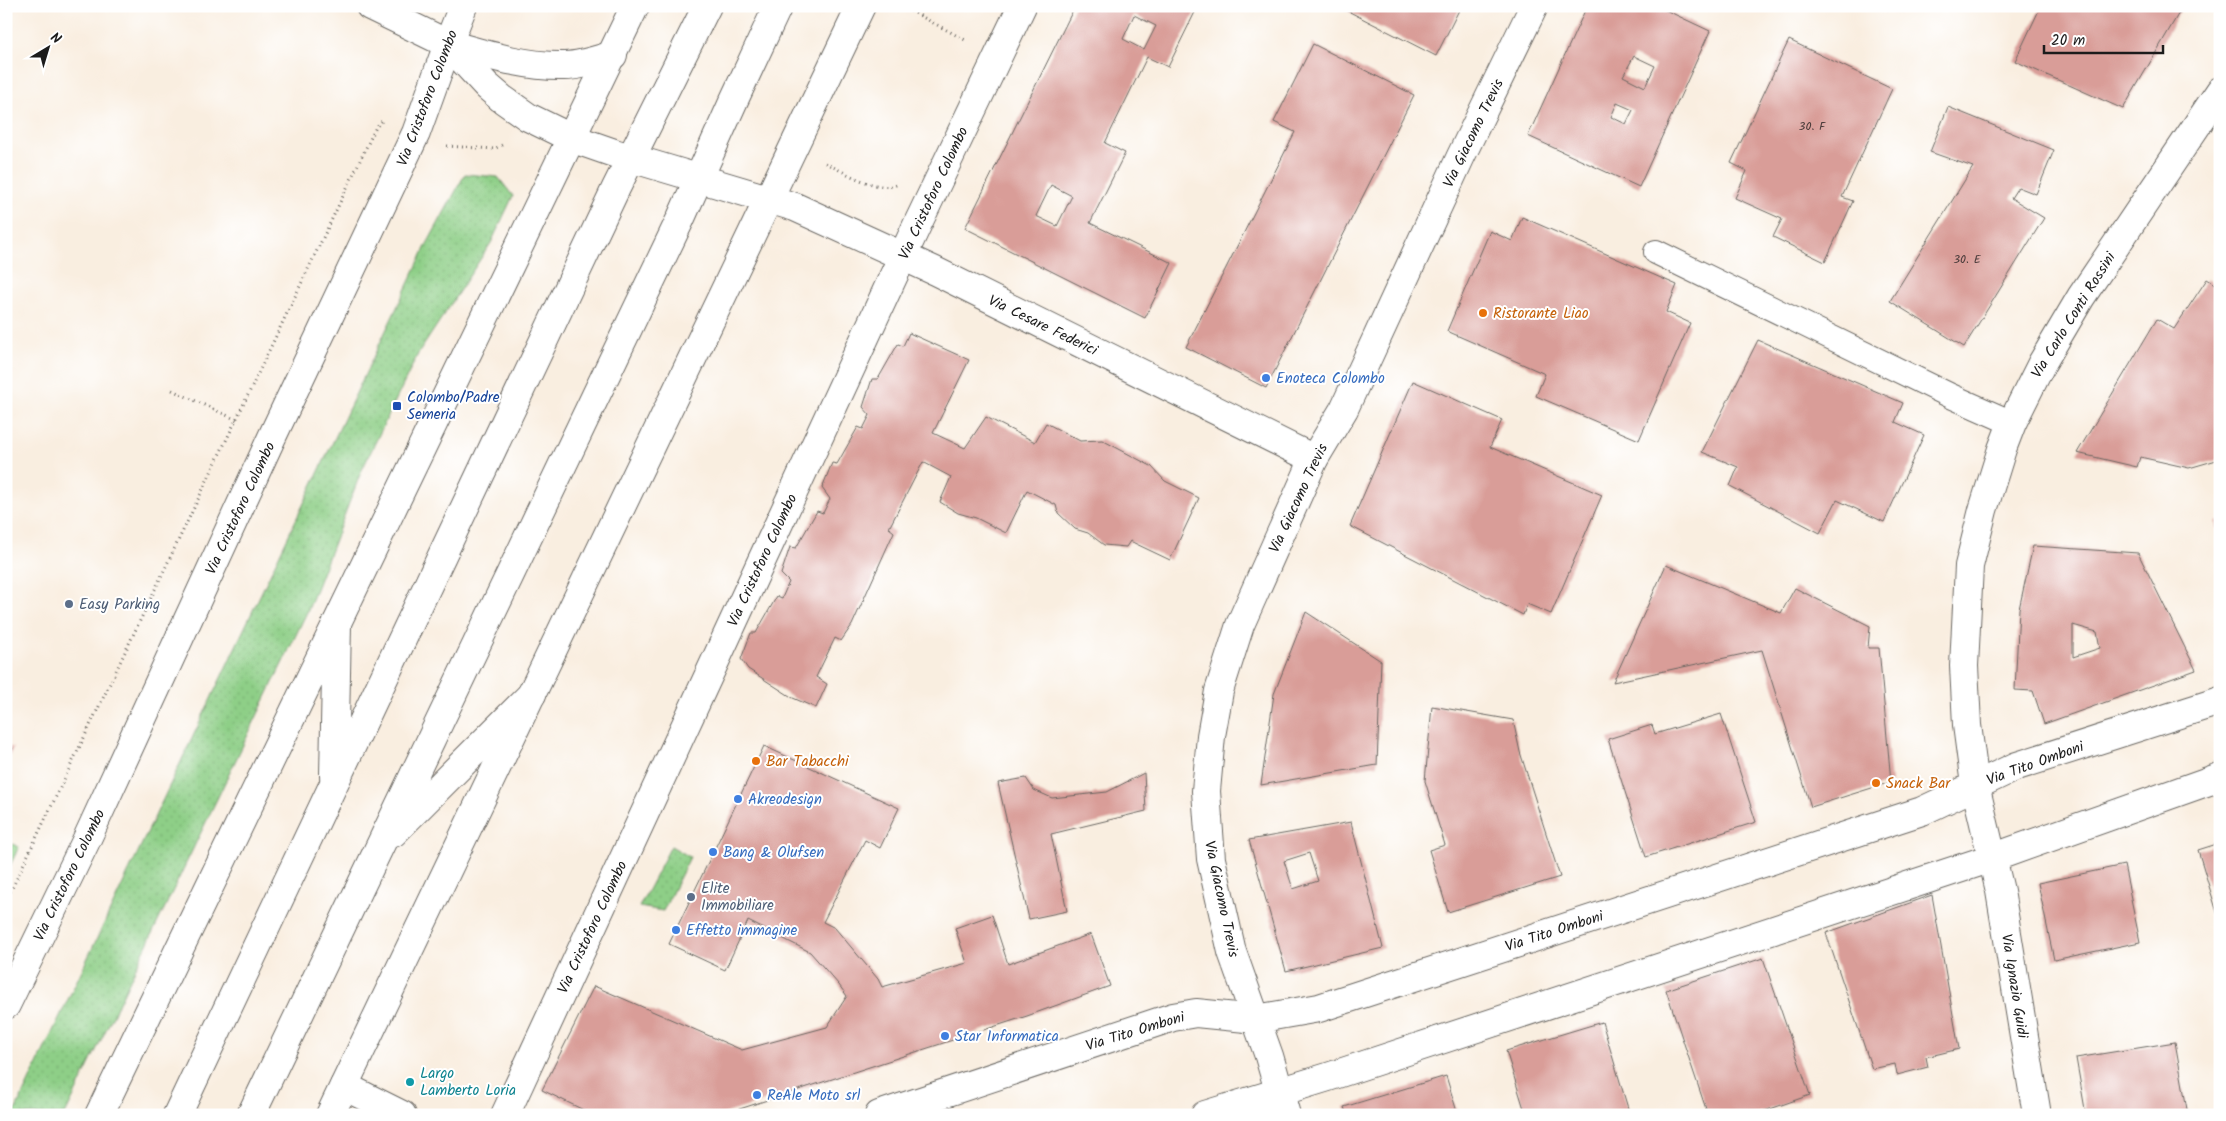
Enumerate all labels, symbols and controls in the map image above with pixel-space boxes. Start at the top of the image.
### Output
north arrow [22,22,72,72]
scale bar [2044,22,2162,54]
text: N [45,27,66,50]
street label: Via Cristoforo Colombo [391,27,465,170]
text: 20 m [2051,29,2085,53]
street label: Via Giacomo Trevis [1437,74,1511,192]
house number: 30. F [1799,117,1827,136]
street label: Via Cristoforo Colombo [893,123,975,264]
street label: Via Carlo Conti Rossini [2025,247,2123,383]
house number: 30. E [1953,250,1982,269]
street label: Via Cesare Federici [984,289,1103,363]
place label: Ristorante Liao [1493,302,1589,326]
marker: Ristorante Liao [1477,307,1489,319]
place label: Enoteca Colombo [1276,367,1385,391]
marker: Enoteca Colombo [1260,372,1272,384]
place label: Colombo/Padre Semeria [407,386,500,427]
marker: Colombo/Padre Semeria [391,400,403,412]
street label: Via Cristoforo Colombo [200,438,282,579]
street label: Via Giacomo Trevis [1263,439,1335,557]
street label: Via Cristoforo Colombo [722,490,804,631]
place label: Easy Parking [79,593,160,617]
marker: Easy Parking [63,598,75,610]
street label: Via Tito Omboni [1983,735,2089,793]
place label: Bar Tabacchi [766,750,850,774]
marker: Bar Tabacchi [750,755,762,767]
place label: Snack Bar [1886,772,1951,796]
marker: Snack Bar [1870,777,1882,789]
place label: Akreodesign [748,788,822,812]
marker: Akreodesign [732,793,744,805]
street label: Via Cristoforo Colombo [28,805,112,945]
street label: Via Giacomo Trevis [1197,839,1245,960]
place label: Bang & Olufsen [723,841,824,865]
marker: Bang & Olufsen [707,846,719,858]
street label: Via Cristoforo Colombo [552,857,634,998]
place label: Elite Immobiliare [701,877,774,918]
marker: Elite Immobiliare [685,891,697,903]
street label: Via Tito Omboni [1502,904,1608,959]
place label: Effetto immagine [686,919,797,943]
marker: Effetto immagine [670,924,682,936]
street label: Via Ignazio Guidi [1994,932,2034,1041]
street label: Via Tito Omboni [1083,1005,1189,1058]
place label: Star Informatica [955,1025,1059,1049]
marker: Star Informatica [939,1030,951,1042]
place label: Largo Lamberto Loria [420,1062,516,1103]
marker: Largo Lamberto Loria [404,1076,416,1088]
place label: ReAle Moto srl [767,1084,861,1108]
marker: ReAle Moto srl [751,1089,763,1101]

